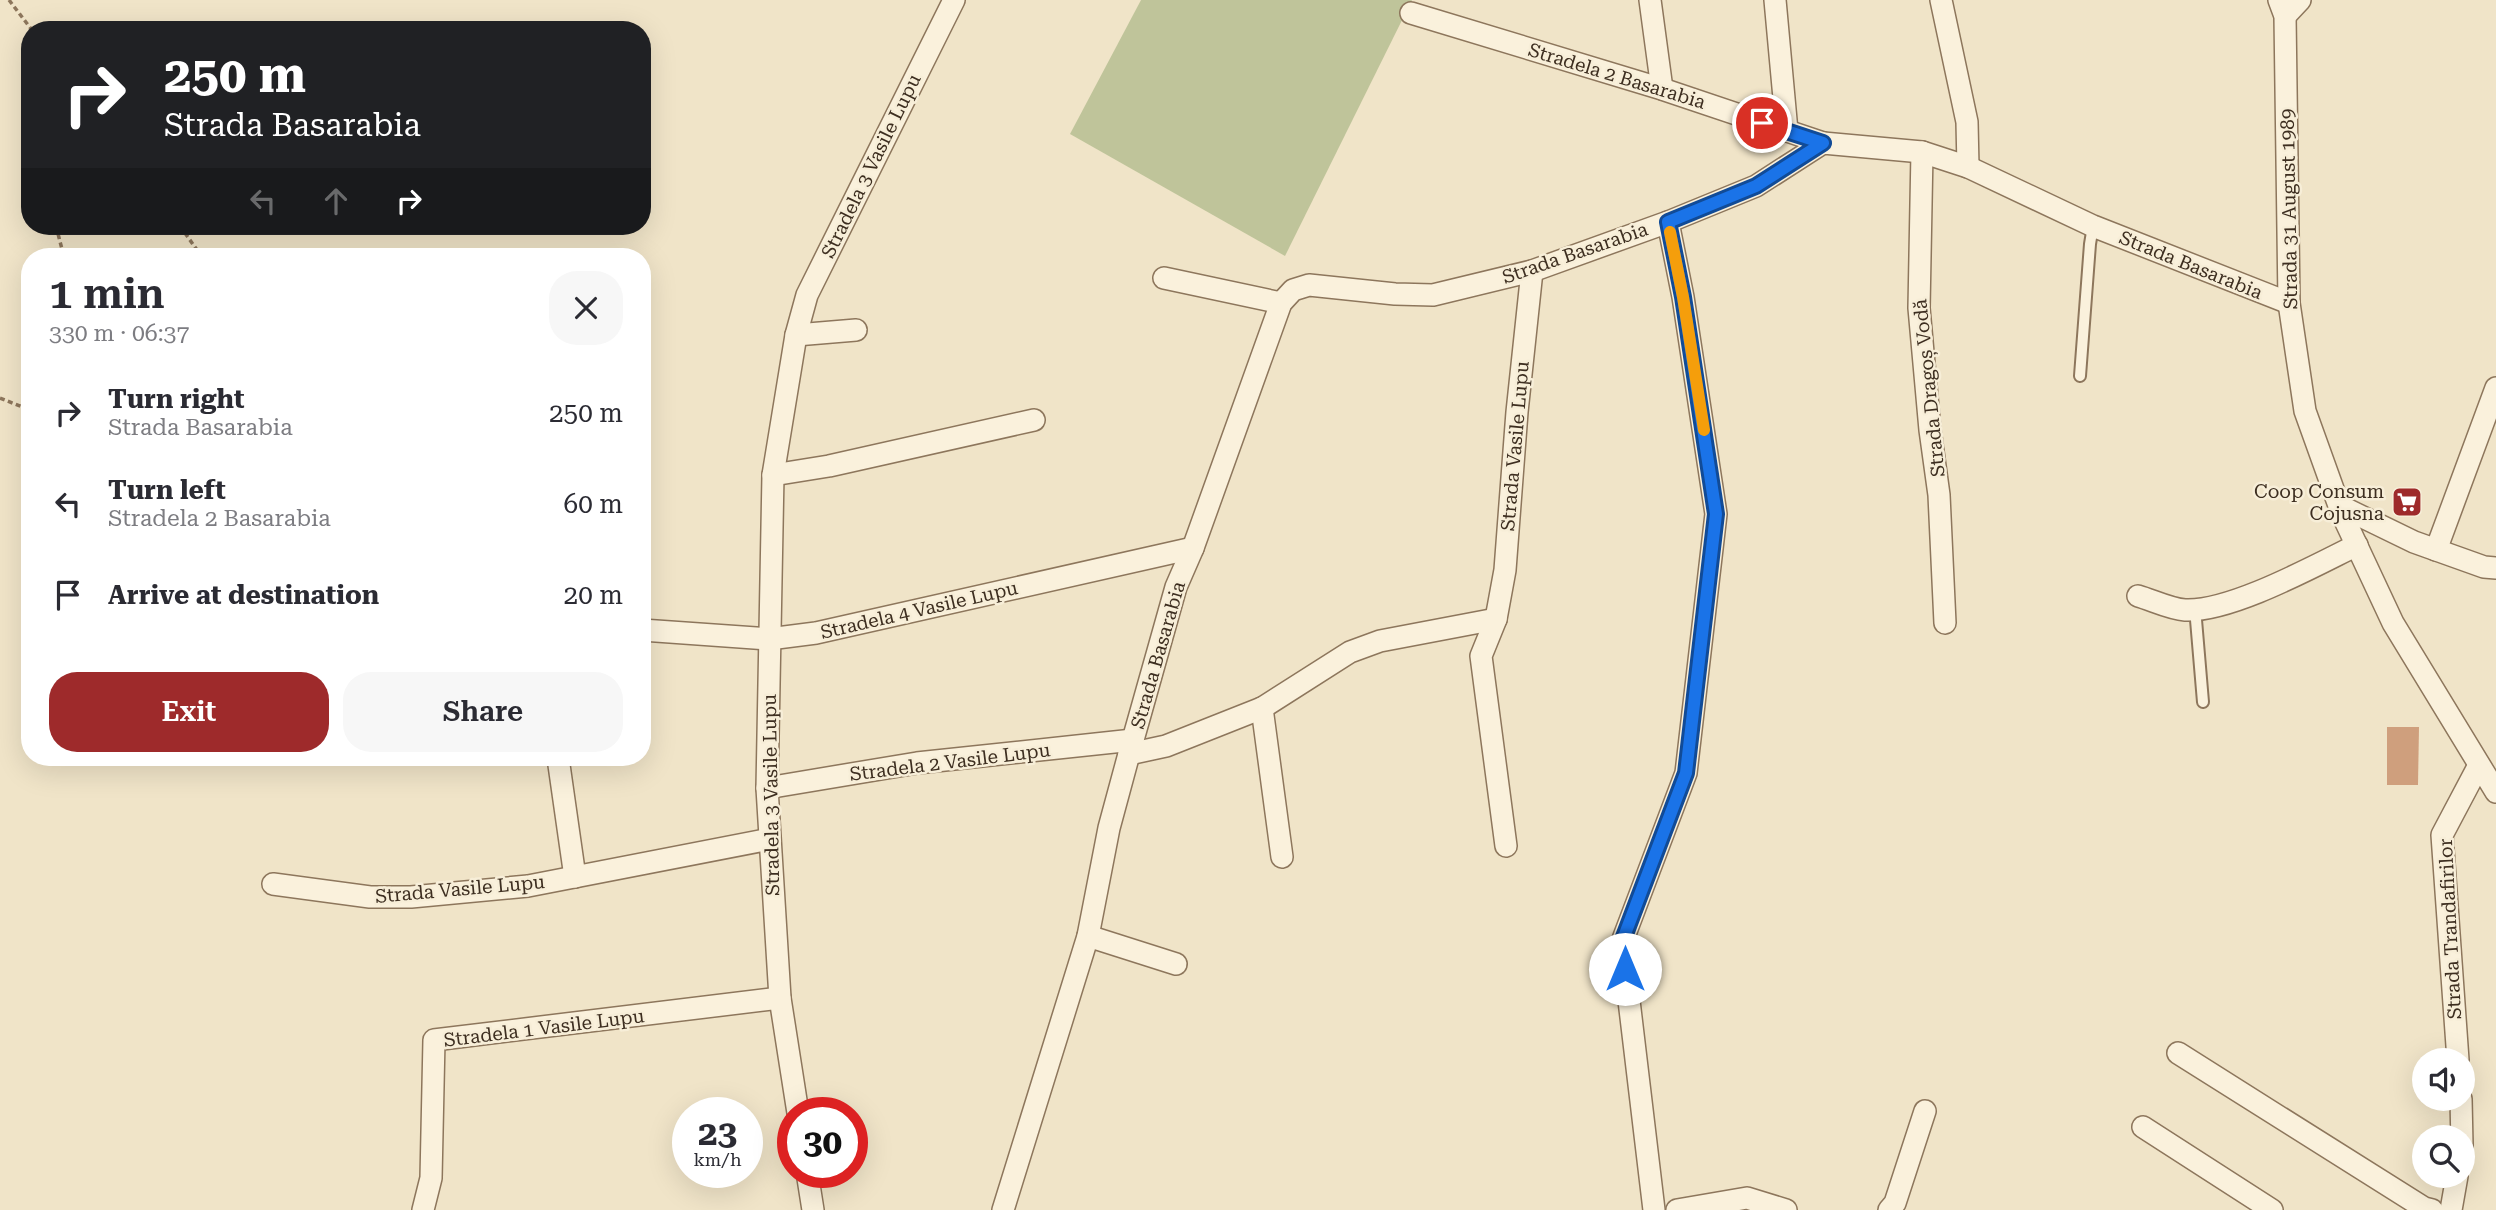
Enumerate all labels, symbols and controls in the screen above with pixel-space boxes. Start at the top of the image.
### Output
street label: Stradela 2 Basarabia [1526,38,1709,114]
text: 250 m [164,47,306,104]
icon: right [49,49,140,140]
street label: Stradela 3 Vasile Lupu [816,70,926,262]
pin [1732,93,1792,153]
icon: arrive [1743,104,1781,142]
text: Strada Basarabia [164,106,421,144]
street label: Strada 31 August 1989 [2276,108,2302,310]
icon: left [244,182,282,220]
icon: ahead [317,182,355,220]
icon: right [390,182,428,220]
street label: Strada Basarabia [1499,217,1652,289]
street label: Strada Basarabia [2116,226,2267,304]
text: 1 min [49,269,165,318]
button: close [549,271,623,345]
street label: Strada Dragoș Vodă [1908,297,1952,478]
text: 330 m · 06:37 [49,320,189,347]
street label: Strada Vasile Lupu [1496,360,1534,532]
text: Turn right [108,384,244,414]
icon: right [49,394,87,432]
text: 250 m [549,398,623,428]
text: Strada Basarabia [108,414,293,441]
text: Turn left [108,475,226,505]
place label: Coop Consum Cojusna [2254,480,2385,525]
icon: left [49,485,87,523]
supermarket icon: Coop Consum Cojusna [2390,485,2424,519]
text: 60 m [564,489,623,519]
text: Stradela 2 Basarabia [108,505,331,532]
icon: arrive [49,576,87,614]
street label: Stradela 4 Vasile Lupu [818,576,1020,644]
street label: Strada Basarabia [1126,578,1190,731]
text: Arrive at destination [108,580,379,610]
text: 20 m [564,580,623,610]
button: Exit [49,672,329,752]
button: Share [343,672,623,752]
street label: Stradela 3 Vasile Lupu [758,694,784,896]
street label: Stradela 2 Vasile Lupu [848,738,1052,786]
street label: Strada Trandafirilor [2434,838,2466,1020]
street label: Strada Vasile Lupu [374,870,546,908]
position arrow [1588,932,1662,1006]
street label: Stradela 1 Vasile Lupu [442,1004,646,1052]
map controls [2412,1048,2475,1188]
button: sound [2412,1048,2475,1111]
speed limit sign: 30 [777,1097,868,1188]
text: 23 [698,1113,737,1154]
button: search [2412,1125,2475,1188]
text: km/h [693,1149,742,1170]

